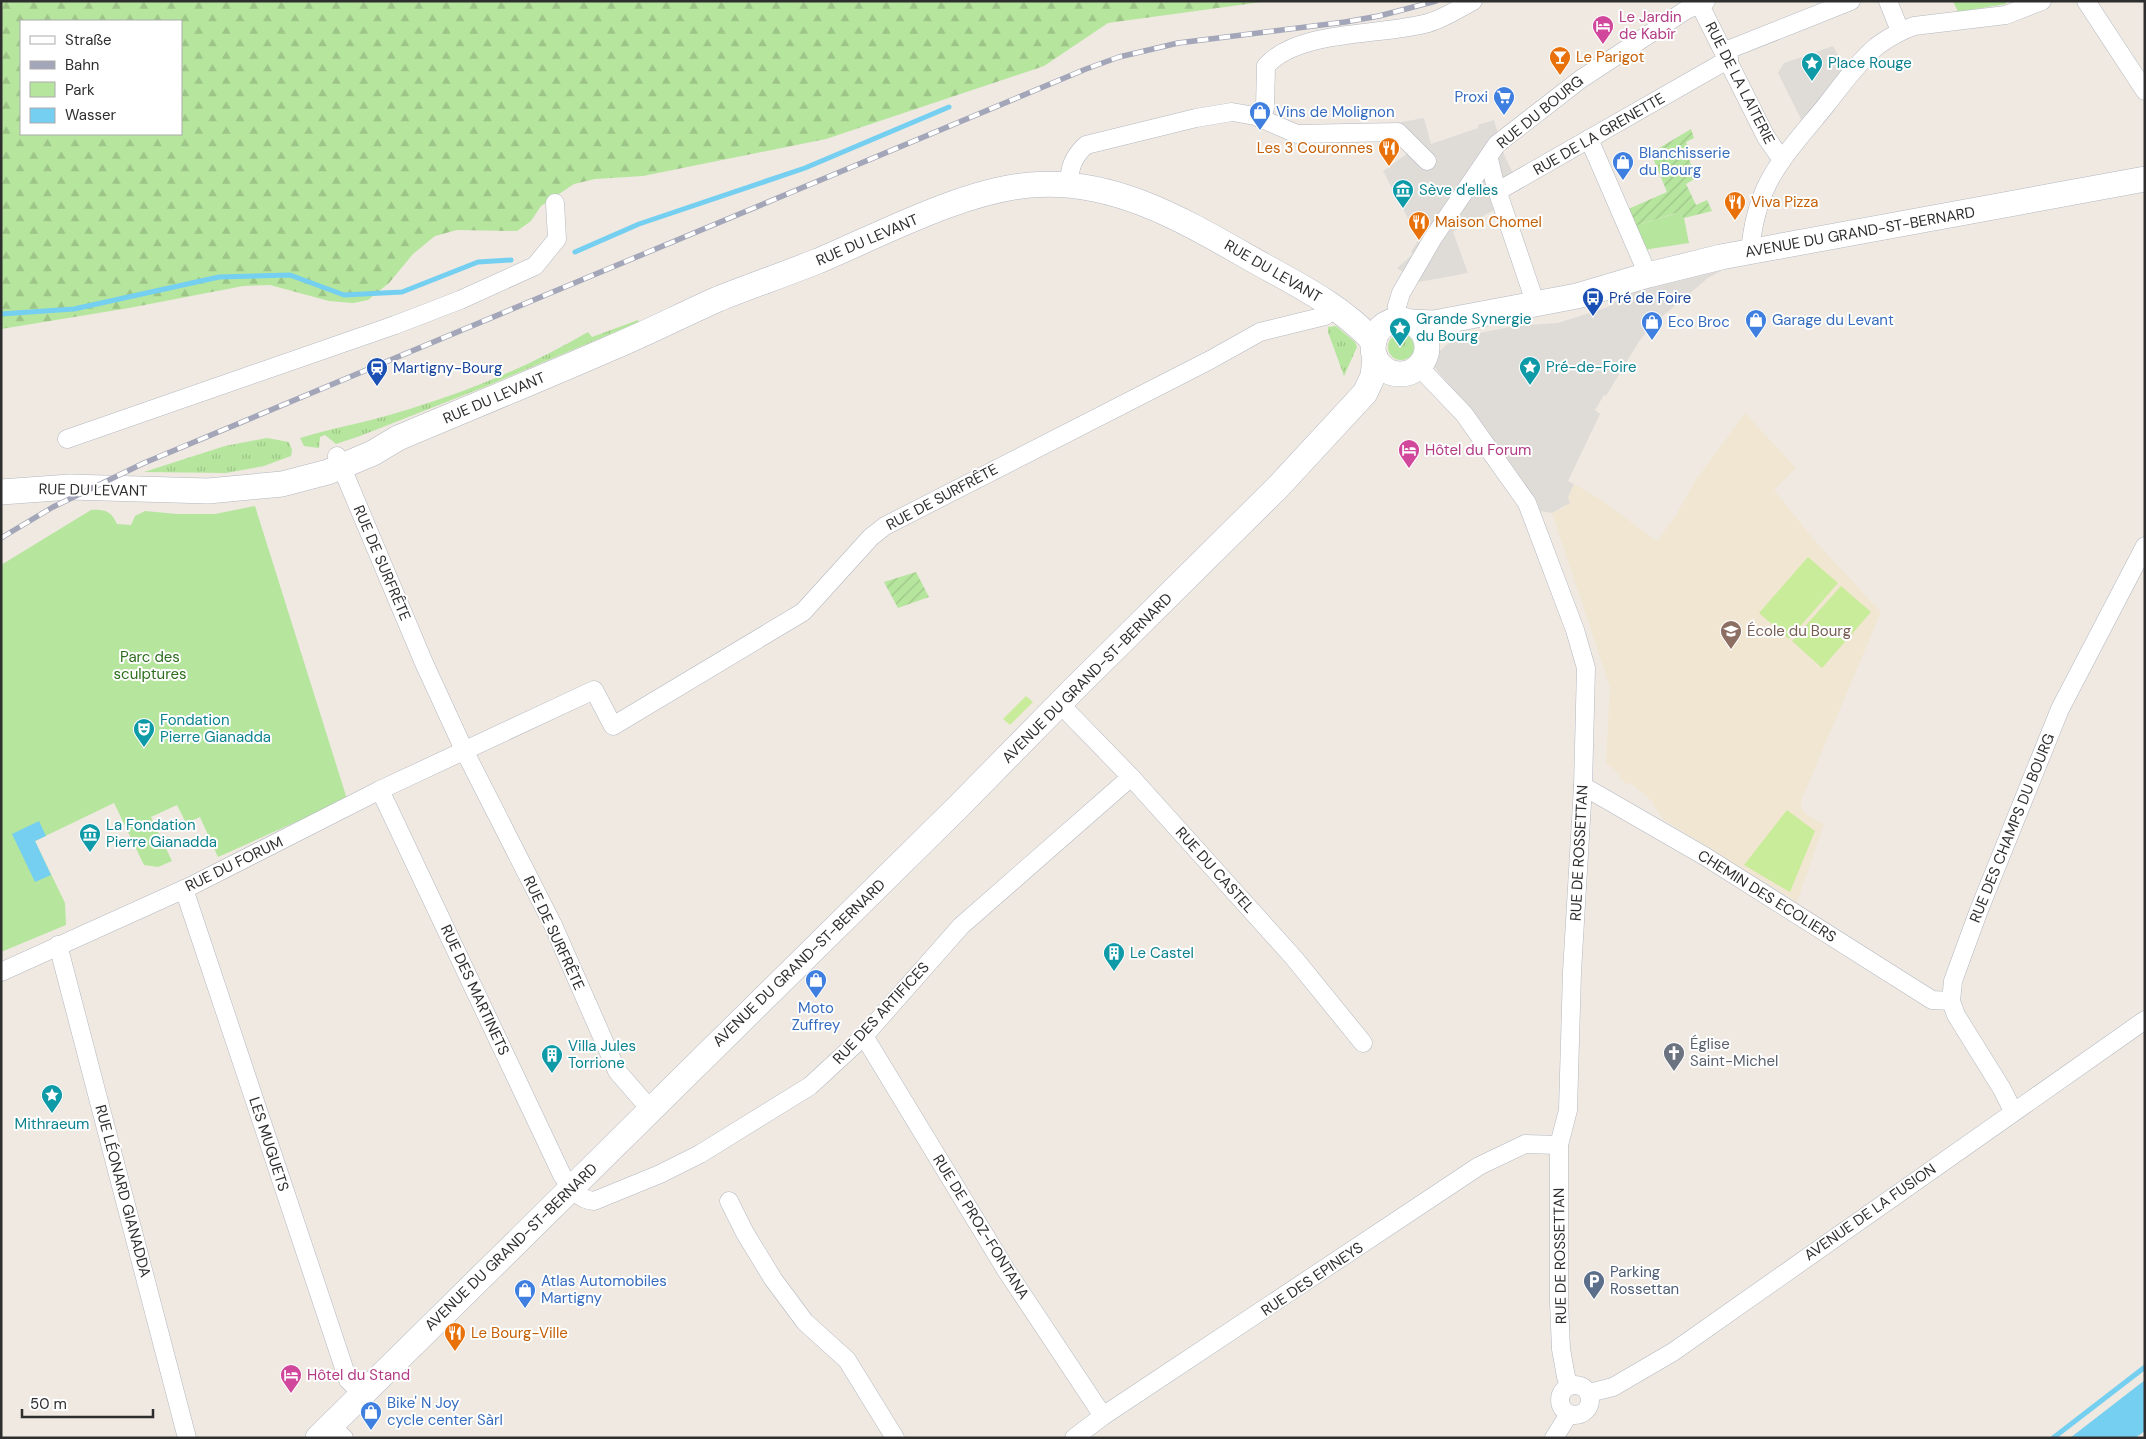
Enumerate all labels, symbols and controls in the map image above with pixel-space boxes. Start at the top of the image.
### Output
place label: Le Jardin de Kabîr [1619,7,1682,44]
hotel icon: Le Jardin de Kabîr [1591,14,1615,45]
street label: RUE DE LA LAITERIE [1700,18,1780,148]
legend [20,20,182,135]
text: Straße [65,30,112,50]
bar icon: Le Parigot [1548,45,1572,76]
place label: Le Parigot [1576,47,1644,67]
place icon: Place Rouge [1800,51,1824,82]
place label: Place Rouge [1828,53,1912,73]
text: Bahn [65,55,99,75]
street label: RUE DU BOURG [1492,71,1588,153]
text: Park [65,80,95,100]
supermarket icon: Proxi [1492,85,1516,116]
place label: Proxi [1454,87,1488,107]
street label: RUE DE LA GRENETTE [1530,88,1668,180]
shop icon: Vins de Molignon [1248,100,1272,131]
place label: Vins de Molignon [1276,102,1395,122]
text: Wasser [65,105,117,125]
restaurant icon: Les 3 Couronnes [1377,136,1401,167]
place label: Les 3 Couronnes [1257,138,1373,158]
place label: Blanchisserie du Bourg [1639,143,1730,180]
shop icon: Blanchisserie du Bourg [1611,150,1635,181]
museum icon: Sève d'elles [1391,178,1415,209]
place label: Sève d'elles [1419,180,1498,200]
restaurant icon: Viva Pizza [1723,190,1747,221]
place label: Viva Pizza [1751,192,1819,212]
street label: AVENUE DU GRAND-ST-BERNARD [1744,202,1976,262]
street label: RUE DU LEVANT [813,209,921,271]
restaurant icon: Maison Chomel [1407,210,1431,241]
place label: Maison Chomel [1435,212,1542,232]
street label: RUE DU LEVANT [1221,235,1325,307]
bus stop icon: Pré de Foire [1581,286,1605,317]
place label: Pré de Foire [1609,288,1691,308]
shop icon: Garage du Levant [1744,308,1768,339]
place label: Grande Synergie du Bourg [1416,309,1532,346]
shop icon: Eco Broc [1640,310,1664,341]
place label: Garage du Levant [1772,310,1894,330]
place label: Eco Broc [1668,312,1730,332]
place icon: Grande Synergie du Bourg [1388,316,1412,347]
place icon: Pré-de-Foire [1518,355,1542,386]
station icon: Martigny-Bourg [365,356,389,387]
place label: Pré-de-Foire [1546,357,1637,377]
place label: Martigny-Bourg [393,358,502,378]
street label: RUE DU LEVANT [440,367,548,429]
hotel icon: Hôtel du Forum [1397,438,1421,469]
place label: Hôtel du Forum [1425,440,1531,460]
street label: RUE DE SURFRÊTE [883,459,1001,535]
street label: RUE DU LEVANT [38,479,148,501]
street label: RUE DE SURFRÊTE [349,502,415,624]
street label: AVENUE DU GRAND-ST-BERNARD [998,589,1176,767]
school or university icon: École du Bourg [1719,619,1743,650]
place label: École du Bourg [1747,621,1851,641]
park label: Parc des sculptures [114,647,186,684]
place label: Fondation Pierre Gianadda [160,710,271,747]
theatre icon: Fondation Pierre Gianadda [132,717,156,748]
street label: RUE DES CHAMPS DU BOURG [1965,730,2059,926]
street label: RUE DE ROSSETTAN [1565,784,1593,922]
place label: La Fondation Pierre Gianadda [106,815,217,852]
museum icon: La Fondation Pierre Gianadda [78,822,102,853]
street label: RUE DU CASTEL [1171,823,1259,917]
street label: RUE DU FORUM [182,832,286,896]
street label: CHEMIN DES ECOLIERS [1694,845,1840,947]
street label: RUE DE SURFRÊTE [519,873,589,993]
street label: AVENUE DU GRAND-ST-BERNARD [708,875,890,1051]
street label: RUE DES MARTINETS [436,922,514,1059]
building icon: Le Castel [1102,941,1126,972]
place label: Le Castel [1130,943,1194,963]
street label: RUE DES ARTIFICES [828,957,934,1068]
shop icon: Moto Zuffrey [804,968,828,999]
place label: Moto Zuffrey [792,998,841,1035]
place label: Église Saint-Michel [1690,1034,1778,1071]
place label: Villa Jules Torrione [568,1036,636,1073]
church icon: Église Saint-Michel [1662,1041,1686,1072]
building icon: Villa Jules Torrione [540,1043,564,1074]
place icon: Mithraeum [40,1083,64,1114]
street label: LES MUGUETS [244,1094,294,1194]
street label: RUE LÉONARD GIANADDA [90,1103,156,1279]
place label: Mithraeum [15,1114,89,1134]
street label: RUE DE PROZ-FONTANA [928,1151,1034,1303]
street label: AVENUE DU GRAND-ST-BERNARD [420,1159,602,1335]
street label: AVENUE DE LA FUSION [1800,1159,1940,1265]
street label: RUE DE ROSSETTAN [1549,1188,1571,1324]
street label: RUE DES EPINEYS [1257,1237,1367,1321]
place label: Parking Rossettan [1610,1262,1679,1299]
parking icon: Parking Rossettan [1582,1269,1606,1300]
place label: Atlas Automobiles Martigny [541,1271,667,1308]
shop icon: Atlas Automobiles Martigny [513,1278,537,1309]
restaurant icon: Le Bourg-Ville [443,1321,467,1352]
place label: Le Bourg-Ville [471,1323,568,1343]
hotel icon: Hôtel du Stand [279,1363,303,1394]
place label: Hôtel du Stand [307,1365,410,1385]
scale bar [22,1386,154,1418]
place label: Bike' N Joy cycle center Sàrl [387,1393,503,1430]
text: 50 m [30,1394,67,1414]
shop icon: Bike' N Joy cycle center Sàrl [359,1400,383,1431]

